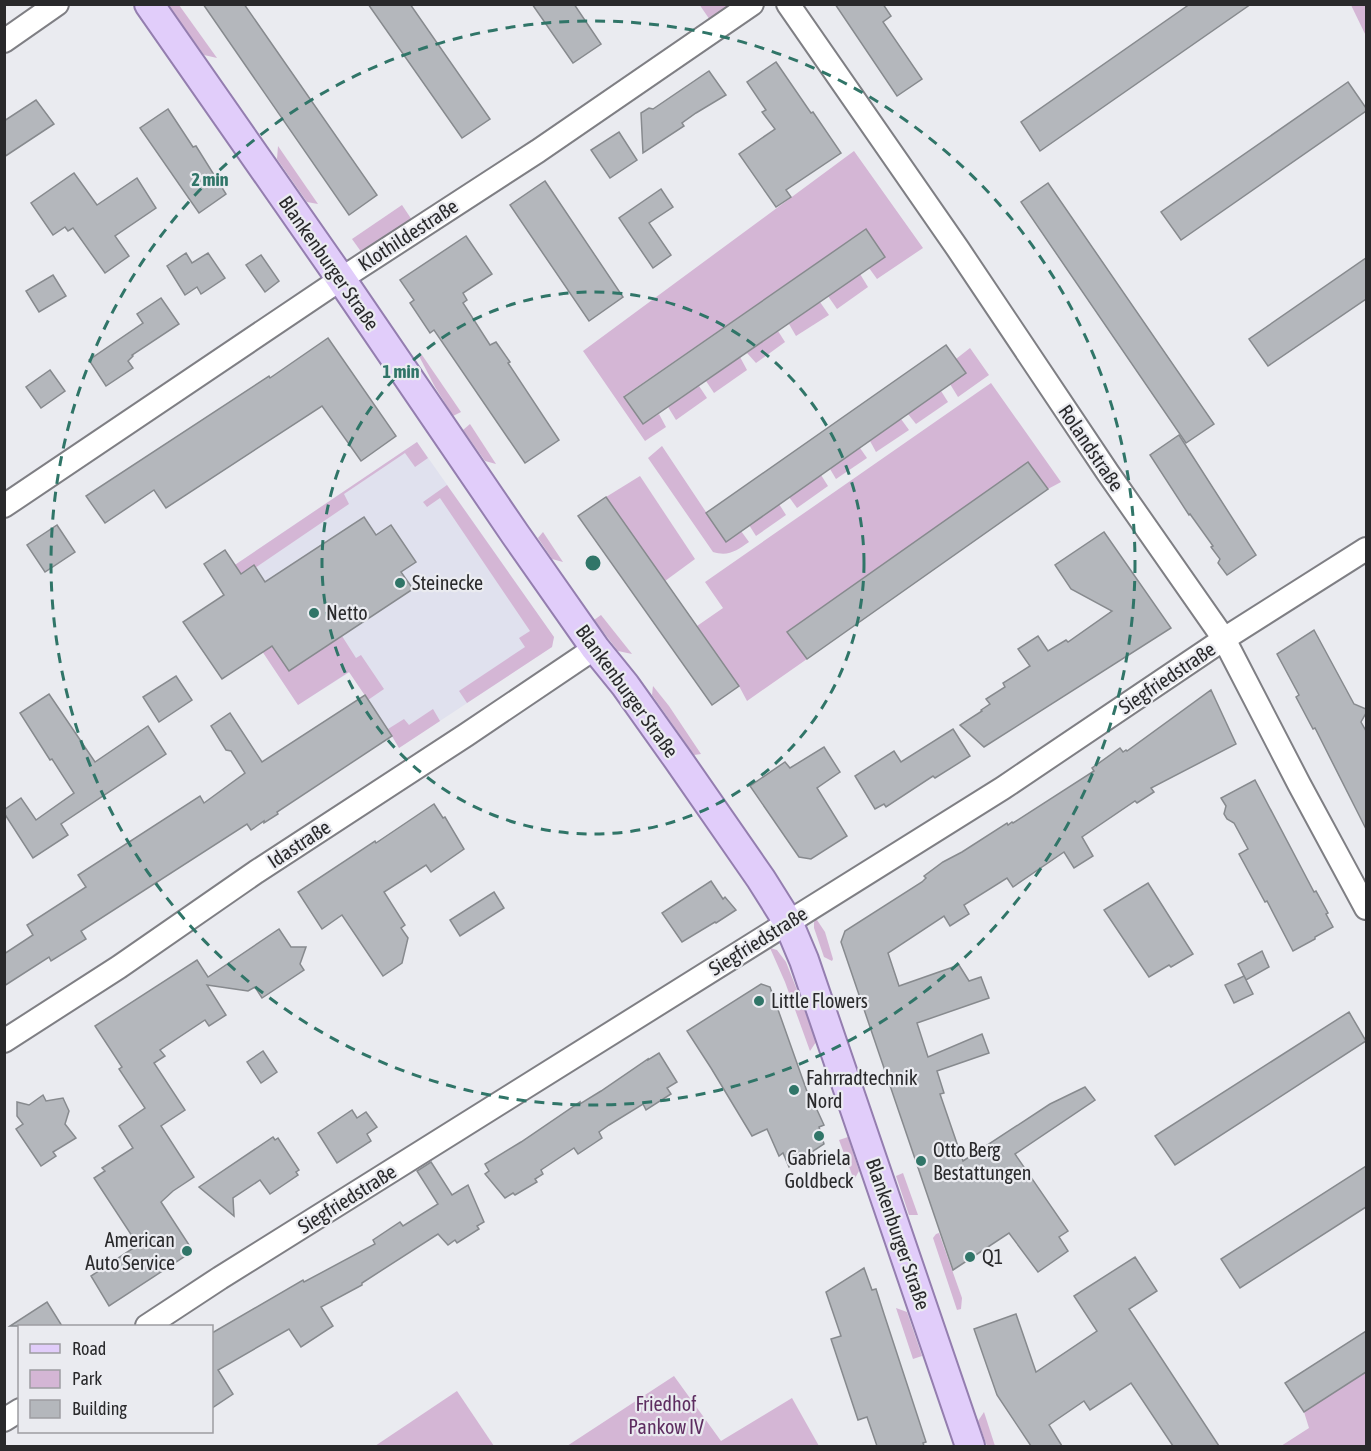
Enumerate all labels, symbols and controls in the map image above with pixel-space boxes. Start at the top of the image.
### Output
text: 2 min [192,169,229,190]
street label: Blankenburger Straße [274,191,384,334]
street label: Klothildestraße [354,194,462,275]
text: 1 min [383,361,420,382]
street label: Rolandstraße [1054,400,1129,495]
centre of rings [583,553,603,573]
place label: Steinecke [412,571,483,594]
marker: Steinecke [393,576,407,590]
place label: Netto [326,601,368,624]
marker: Netto [307,606,321,620]
street label: Blankenburger Straße [571,620,683,762]
street label: Siegfriedstraße [1114,637,1219,718]
street label: Idastraße [263,815,334,872]
street label: Siegfriedstraße [704,901,811,980]
place label: Little Flowers [771,989,868,1012]
marker: Little Flowers [752,994,766,1008]
place label: Fahrradtechnik Nord [806,1066,918,1112]
marker: Fahrradtechnik Nord [787,1083,801,1097]
marker: Gabriela Goldbeck [812,1129,826,1143]
place label: Otto Berg Bestattungen [933,1138,1032,1184]
place label: Gabriela Goldbeck [784,1146,854,1192]
marker: Otto Berg Bestattungen [914,1154,928,1168]
street label: Blankenburger Straße [862,1155,935,1313]
street label: Siegfriedstraße [293,1159,400,1238]
place label: American Auto Service [85,1228,175,1274]
marker: American Auto Service [180,1244,194,1258]
place label: Q1 [982,1245,1003,1268]
marker: Q1 [963,1250,977,1264]
legend [18,1325,213,1433]
text: Road [72,1338,106,1359]
text: Park [72,1368,102,1389]
park label: Friedhof Pankow IV [628,1392,704,1438]
text: Building [72,1398,127,1419]

